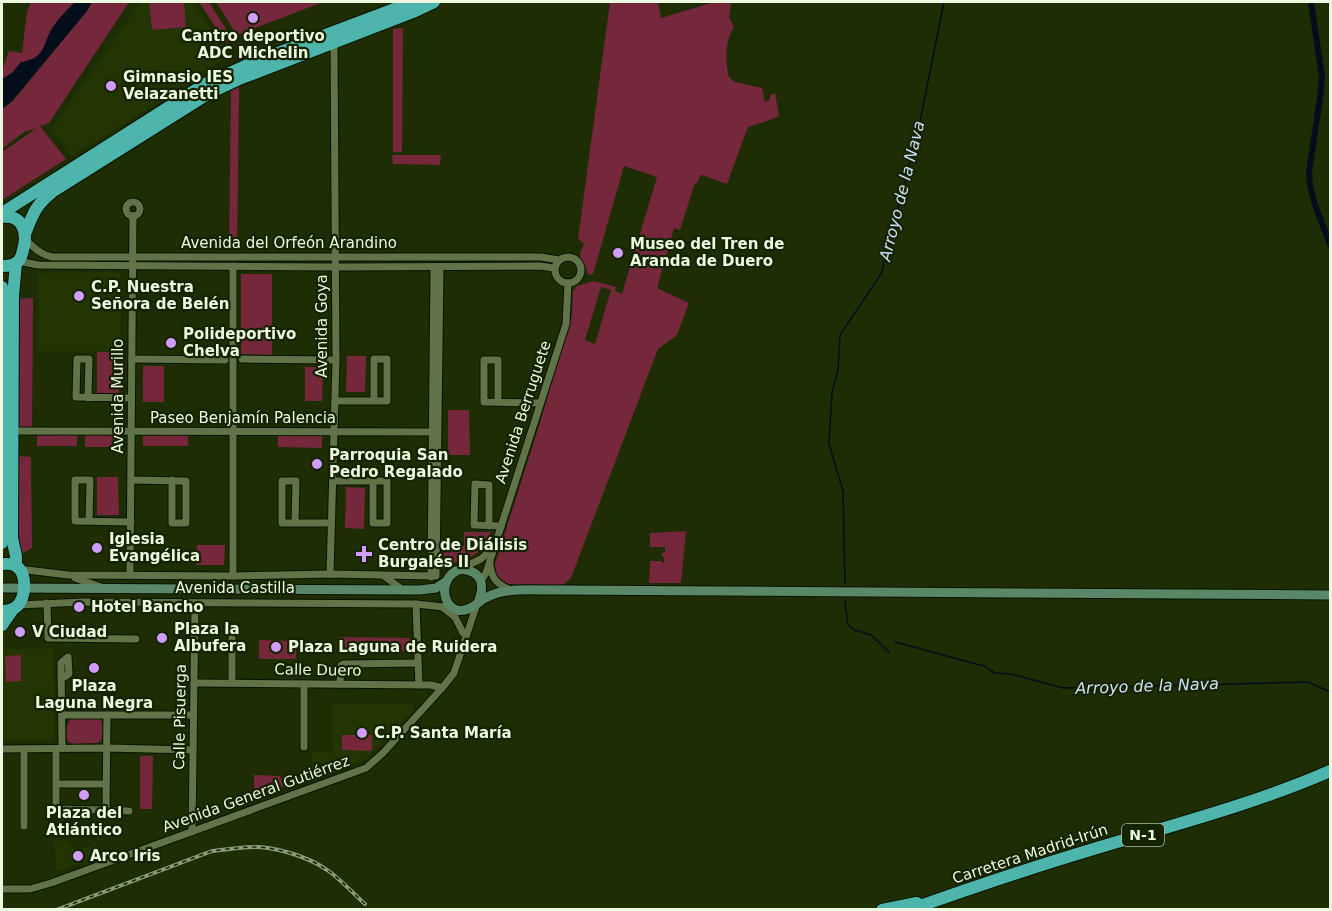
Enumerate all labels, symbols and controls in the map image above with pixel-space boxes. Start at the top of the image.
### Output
marker: Cantro deportivo ADC Michelin [246,11,260,25]
place label: Cantro deportivo ADC Michelin [181,27,325,62]
place label: Gimnasio IES Velazanetti [123,68,233,103]
marker: Gimnasio IES Velazanetti [104,79,118,93]
water label: Arroyo de la Nava [875,119,929,264]
street label: Avenida del Orfeón Arandino [181,234,397,252]
place label: Museo del Tren de Aranda de Duero [630,235,784,270]
marker: Museo del Tren de Aranda de Duero [611,246,625,260]
street label: Avenida Goya [313,274,331,378]
place label: C.P. Nuestra Señora de Belén [91,278,229,313]
marker: C.P. Nuestra Señora de Belén [72,289,86,303]
place label: Polideportivo Chelva [183,325,296,360]
marker: Polideportivo Chelva [164,336,178,350]
street label: Avenida Berruguete [491,338,555,486]
street label: Avenida Murillo [109,339,127,453]
street label: Paseo Benjamín Palencia [150,409,336,427]
place label: Parroquia San Pedro Regalado [329,446,463,481]
marker: Parroquia San Pedro Regalado [310,457,324,471]
place label: Iglesia Evangélica [109,530,200,565]
place label: Centro de Diálisis Burgalés II [378,536,527,571]
marker: Iglesia Evangélica [90,541,104,555]
marker: Centro de Diálisis Burgalés II [355,545,373,563]
street label: Avenida Castilla [175,579,295,597]
place label: Hotel Bancho [91,598,204,616]
marker: Hotel Bancho [72,600,86,614]
place label: Plaza la Albufera [174,620,246,655]
place label: V Ciudad [32,623,107,641]
marker: V Ciudad [13,625,27,639]
marker: Plaza la Albufera [155,631,169,645]
place label: Plaza Laguna de Ruidera [288,638,497,656]
marker: Plaza Laguna de Ruidera [269,640,283,654]
street label: Calle Duero [274,660,362,680]
marker: Plaza Laguna Negra [87,661,101,675]
street label: Calle Pisuerga [170,664,190,770]
water label: Arroyo de la Nava [1074,674,1219,698]
place label: Plaza Laguna Negra [35,677,153,712]
place label: C.P. Santa María [374,724,512,742]
marker: C.P. Santa María [355,726,369,740]
street label: Avenida General Gutiérrez [160,752,352,836]
marker: Plaza del Atlántico [77,788,91,802]
place label: Plaza del Atlántico [46,804,122,839]
street label: Carretera Madrid-Irún [950,820,1110,888]
road number: N-1 [1122,824,1164,846]
place label: Arco Iris [90,847,161,865]
marker: Arco Iris [71,849,85,863]

